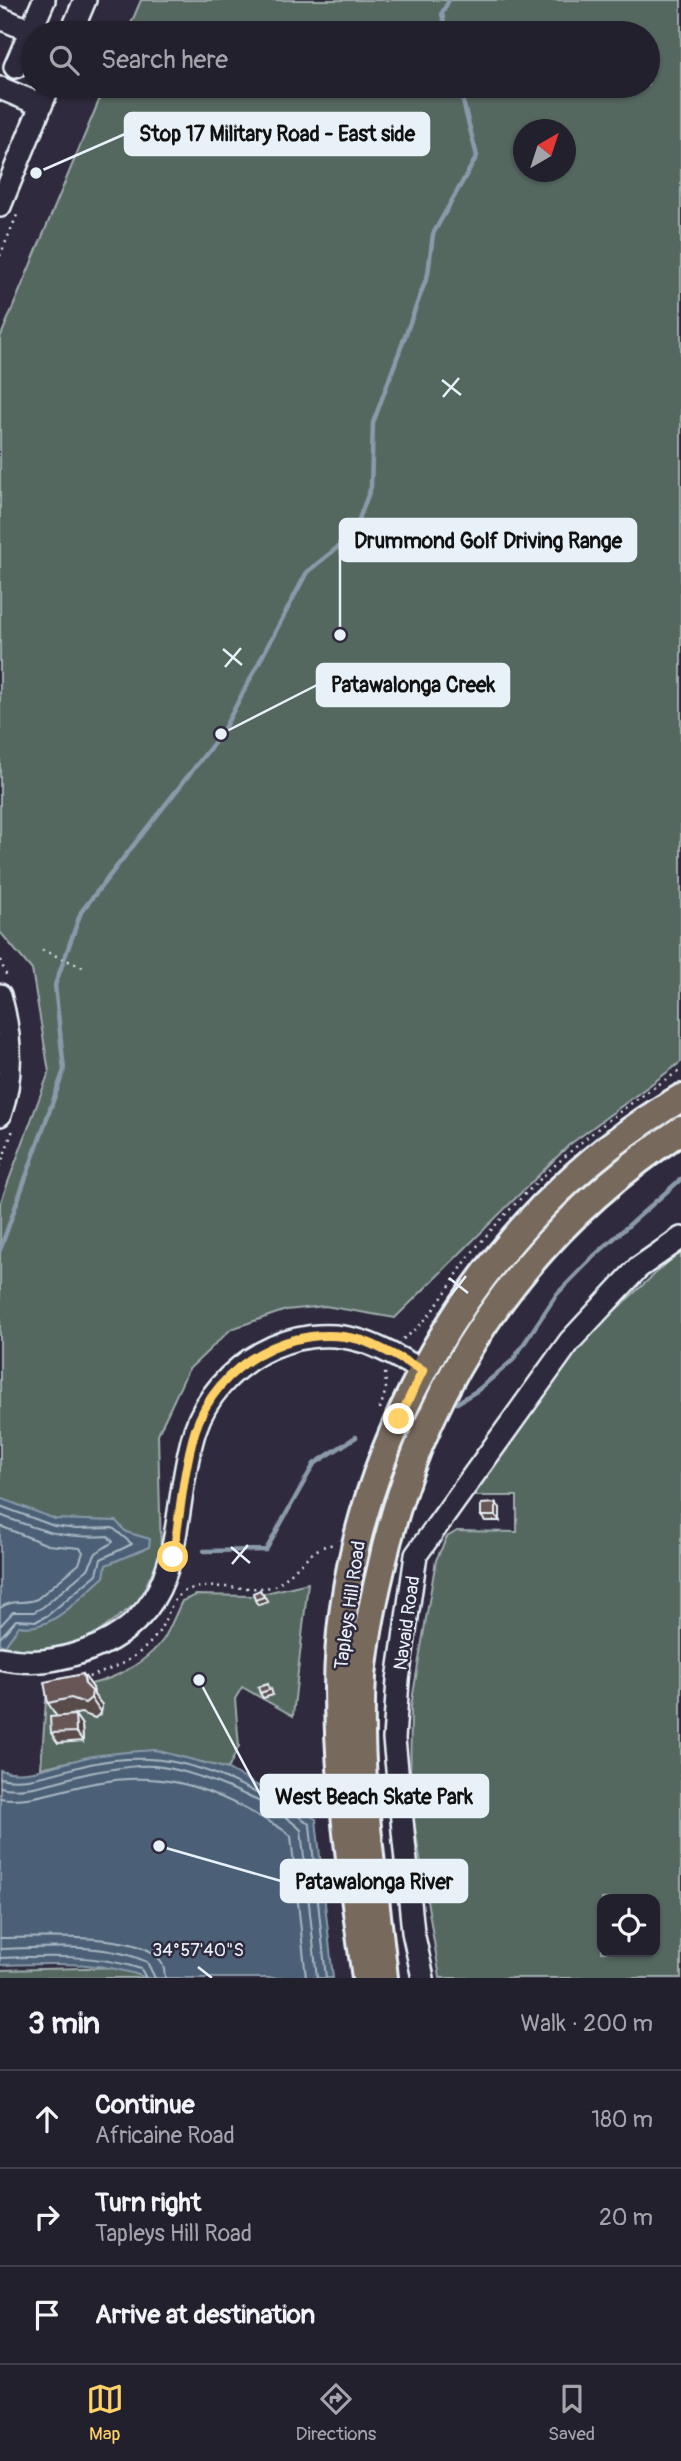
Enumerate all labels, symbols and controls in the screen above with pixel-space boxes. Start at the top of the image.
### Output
search box [21,21,660,98]
icon: search [45,41,83,79]
text: Search here [101,44,228,76]
callout: Stop 17 Military Road - East side [125,113,429,155]
north arrow [513,119,576,182]
text: Stop 17 Military Road - East side [139,121,416,148]
callout: Drummond Golf Driving Range [340,519,636,561]
text: Drummond Golf Driving Range [354,528,623,555]
callout: Patawalonga Creek [317,664,509,706]
text: Patawalonga Creek [331,672,495,699]
route end [383,1403,414,1434]
street label: Tapleys Hill Road [329,1539,371,1671]
route start [157,1541,188,1572]
street label: Navaid Road [388,1574,426,1672]
callout: West Beach Skate Park [261,1775,488,1817]
text: West Beach Skate Park [275,1784,473,1811]
callout: Patawalonga River [281,1860,467,1902]
text: Patawalonga River [295,1869,454,1896]
map controls [597,1894,660,1957]
button: locate [597,1894,660,1957]
text: 34°57'40"S [152,1939,244,1962]
text: 3 min [28,2005,100,2042]
text: Walk · 200 m [520,2009,653,2038]
text: Continue [95,2089,195,2121]
icon: ahead [28,2100,66,2138]
text: 180 m [591,2105,653,2134]
text: Africaine Road [95,2121,235,2150]
text: Turn right [95,2187,201,2219]
icon: right [28,2198,66,2236]
text: 20 m [599,2203,653,2232]
text: Tapleys Hill Road [95,2219,252,2248]
icon: arrive [28,2296,66,2334]
text: Arrive at destination [95,2299,315,2331]
tab: Map [86,2380,124,2446]
tab: Directions [296,2380,376,2446]
tab: Saved [548,2380,595,2446]

